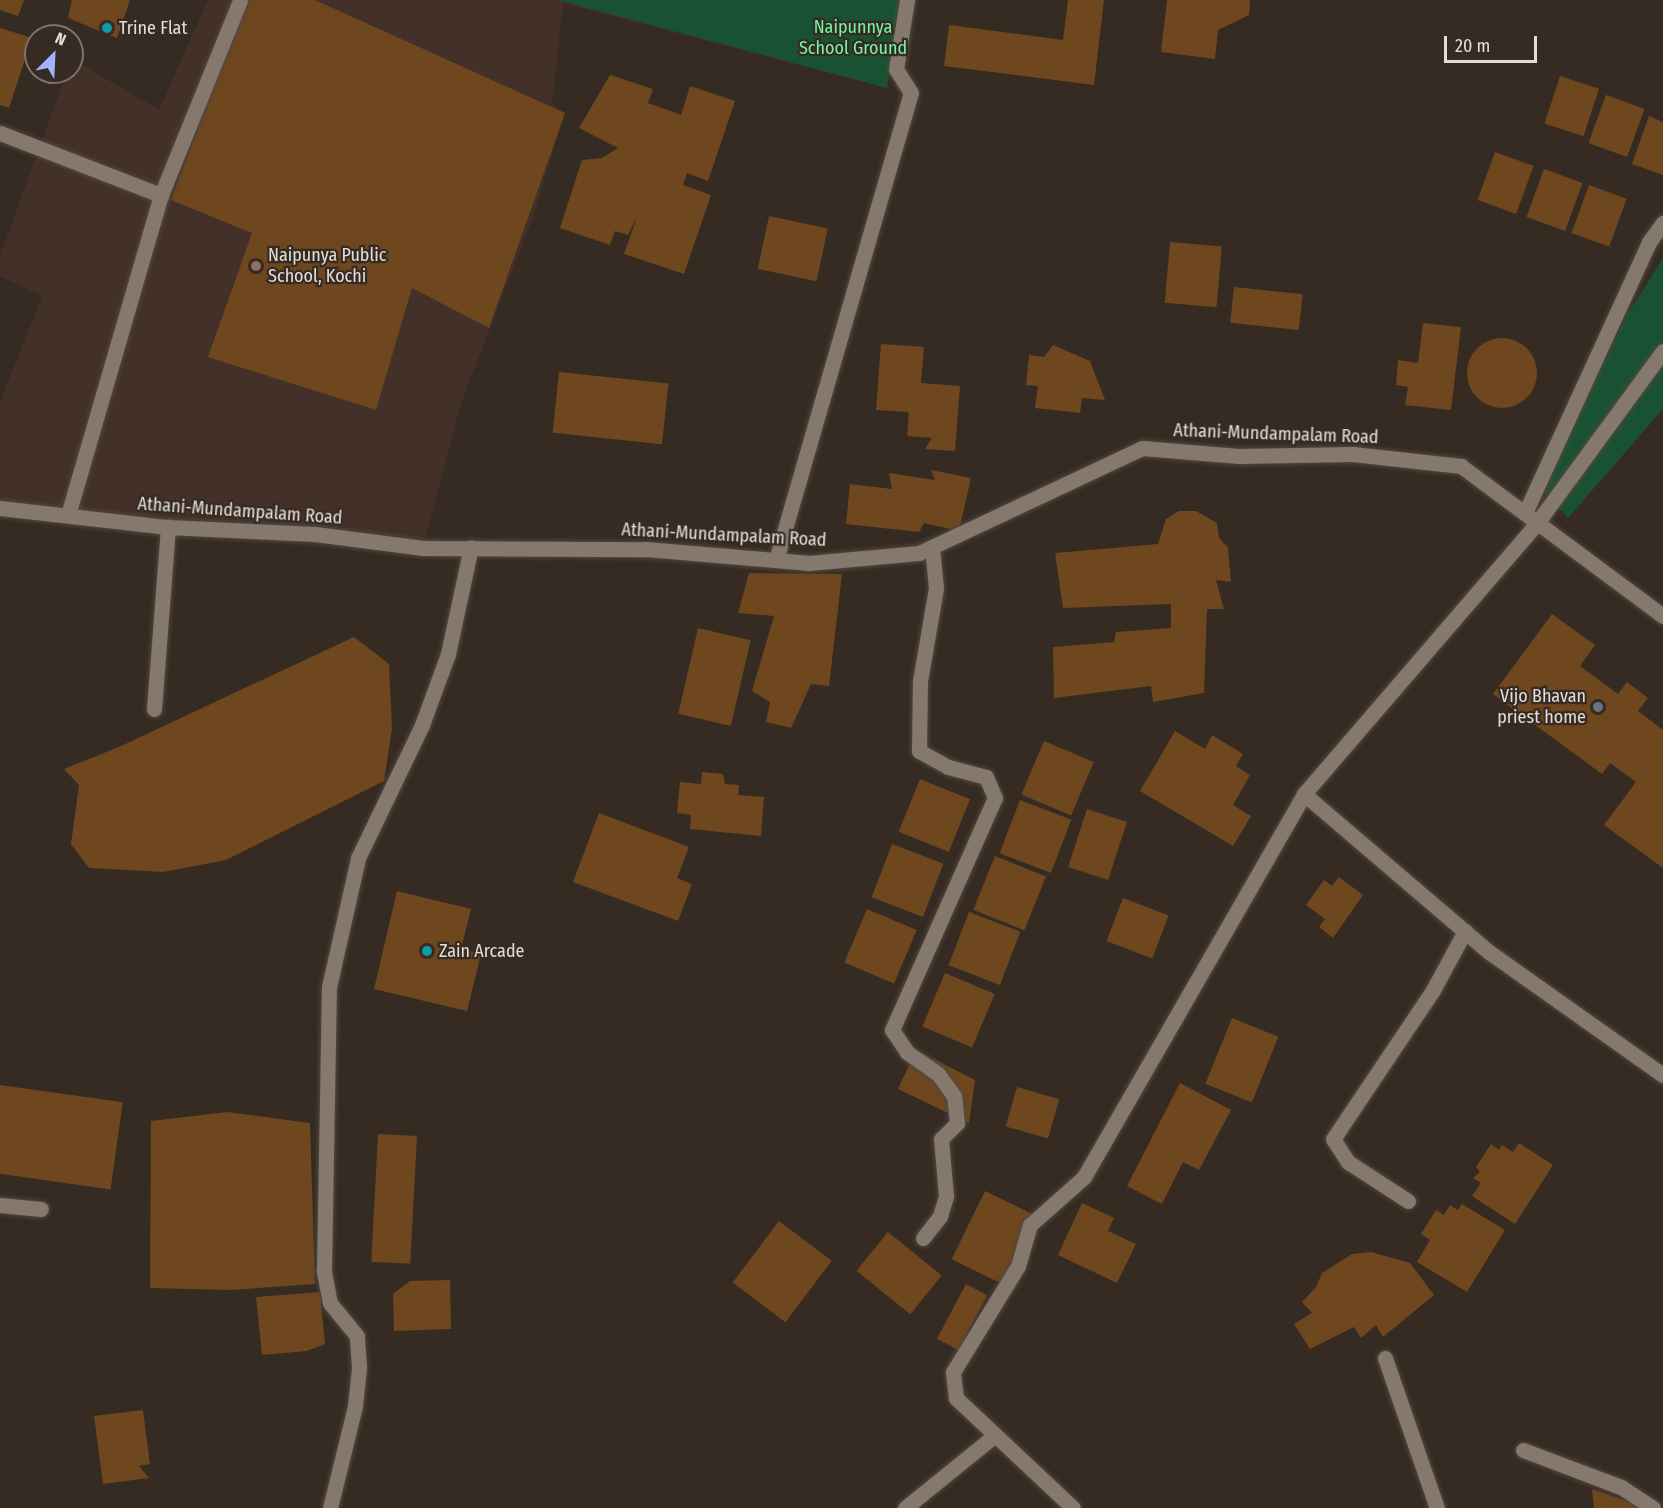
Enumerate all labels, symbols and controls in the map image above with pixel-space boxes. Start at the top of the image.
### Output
place label: Trine Flat [119,17,187,39]
park label: Naipunnya School Ground [799,17,907,60]
marker: Trine Flat [100,21,114,35]
north arrow [24,24,84,84]
scale bar [1447,24,1540,62]
text: N [52,28,69,50]
text: 20 m [1455,35,1490,57]
place label: Naipunya Public School, Kochi [268,245,386,288]
marker: Naipunya Public School, Kochi [249,259,263,273]
street label: Athani-Mundampalam Road [1173,420,1379,448]
street label: Athani-Mundampalam Road [137,493,343,529]
street label: Athani-Mundampalam Road [621,519,827,551]
place label: Vijo Bhavan priest home [1497,686,1586,728]
marker: Vijo Bhavan priest home [1591,700,1605,714]
place label: Zain Arcade [439,940,524,962]
marker: Zain Arcade [420,944,434,958]

